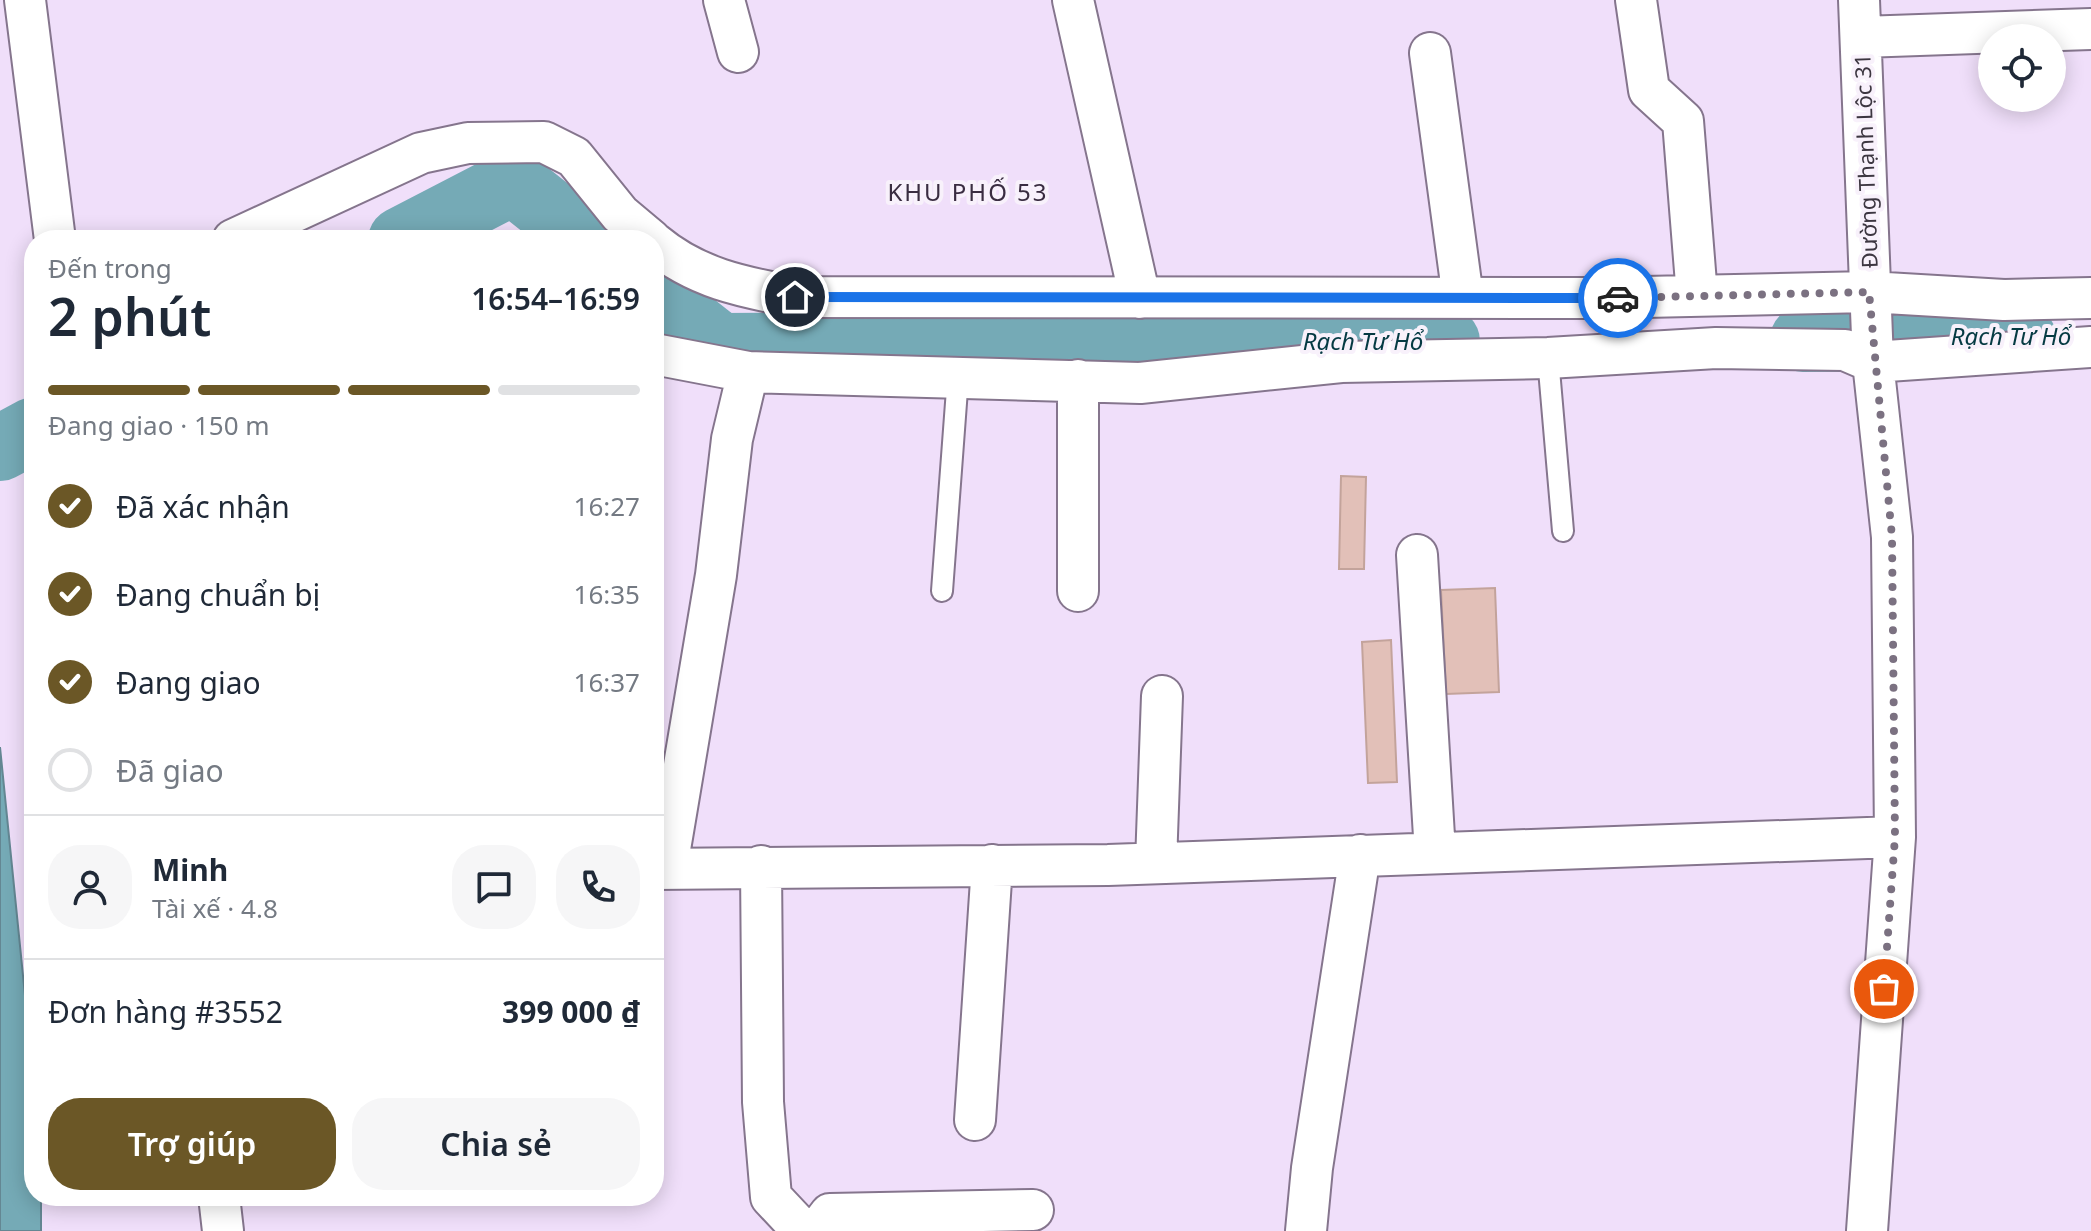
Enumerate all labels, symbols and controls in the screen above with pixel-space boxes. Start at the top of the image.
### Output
map controls [1978,24,2066,112]
button: locate [1978,24,2066,112]
street label: Đường Thạnh Lộc 31 [1846,53,1884,269]
district label: KHU PHỐ 53 [887,175,1049,208]
text: Đến trong [48,250,172,286]
courier [1578,258,1658,338]
pin [761,263,829,331]
icon: home [773,275,817,319]
icon: car [1596,276,1640,320]
text: 16:54–16:59 [471,278,640,319]
text: 2 phút [48,280,211,351]
water label: Rạch Tư Hổ [1951,319,2073,352]
water label: Rạch Tư Hổ [1303,324,1425,357]
text: Đang giao · 150 m [48,407,270,443]
icon: check [48,484,92,528]
text: Đã xác nhận [116,486,290,527]
text: 16:27 [574,488,640,524]
icon: check [48,572,92,616]
text: Đang chuẩn bị [116,574,320,615]
text: 16:35 [574,576,640,612]
icon: check [48,660,92,704]
text: Đang giao [116,662,261,703]
text: 16:37 [574,664,640,700]
text: Đã giao [116,750,224,791]
button: person [48,845,132,929]
button: chat [452,845,536,929]
button: phone [556,845,640,929]
text: Minh [152,849,228,890]
text: Tài xế · 4.8 [152,890,278,926]
pin [1850,955,1918,1023]
icon: bag [1862,967,1906,1011]
text: Đơn hàng #3552 [48,991,283,1032]
text: 399 000 ₫ [502,991,640,1032]
button: Trợ giúp [48,1098,336,1190]
button: Chia sẻ [352,1098,640,1190]

